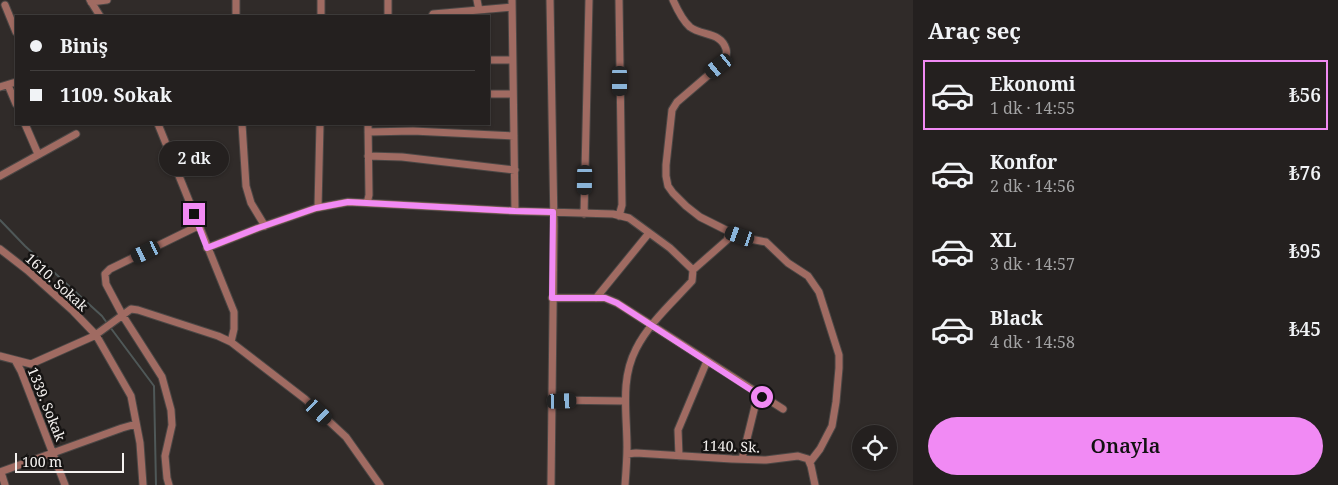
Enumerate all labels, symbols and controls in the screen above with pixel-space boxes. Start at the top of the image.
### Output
text: Araç seç [928,15,1021,45]
text: Biniş [60,33,108,59]
car [702,51,735,81]
car [612,66,627,96]
text: Ekonomi [990,71,1076,97]
icon: car [930,73,975,118]
text: 1109. Sokak [60,82,172,108]
text: ₺56 [1289,82,1321,108]
text: 1 dk · 14:55 [990,97,1075,119]
callout: 2 dk [159,142,229,176]
text: 2 dk [177,147,211,169]
text: Konfor [990,149,1057,175]
icon: car [930,151,975,196]
text: ₺76 [1289,160,1321,186]
car [577,165,592,195]
text: 2 dk · 14:56 [990,175,1075,197]
route end [183,203,205,225]
car [723,224,756,248]
text: XL [990,227,1016,253]
icon: car [930,229,975,274]
text: ₺95 [1289,238,1321,264]
car [129,239,162,265]
street label: 1610. Sokak [22,249,93,316]
text: 3 dk · 14:57 [990,253,1075,275]
text: Black [990,305,1043,331]
icon: car [930,307,975,352]
text: ₺45 [1289,316,1321,342]
text: 4 dk · 14:58 [990,331,1075,353]
street label: 1339. Sokak [24,364,71,445]
route start [751,386,773,408]
car [546,393,577,409]
car [302,396,335,428]
button: Onayla [928,417,1323,475]
map controls [852,425,897,470]
button: locate [852,425,897,470]
street label: 1140. Sk. [702,435,760,457]
scale bar [15,450,124,473]
text: 100 m [22,452,62,471]

